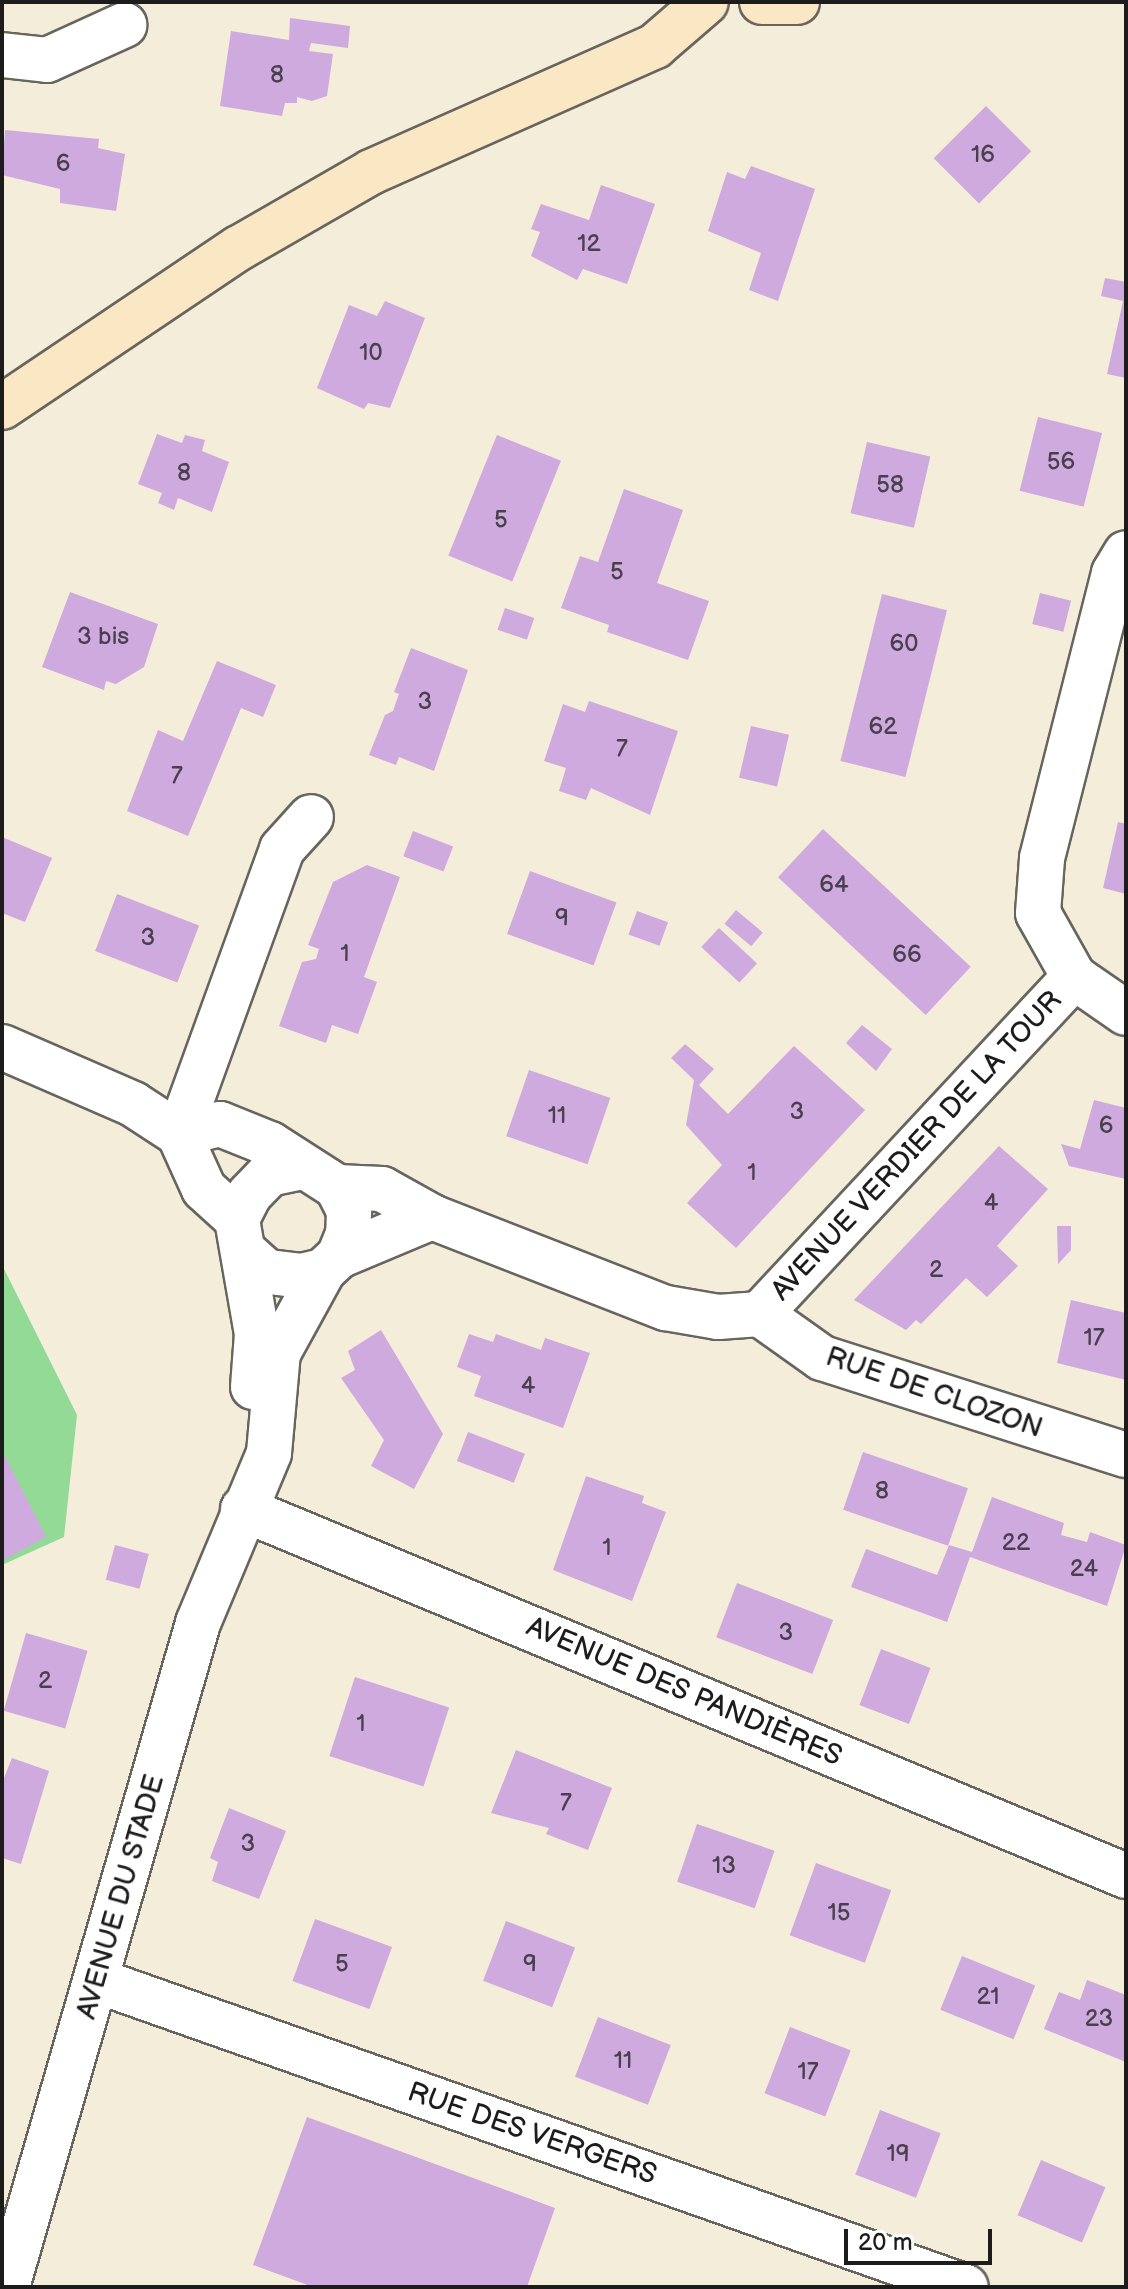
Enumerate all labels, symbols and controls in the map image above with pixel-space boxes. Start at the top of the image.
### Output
house number: 8 [270,61,284,89]
house number: 16 [971,141,995,169]
house number: 6 [56,150,70,178]
house number: 12 [577,230,601,258]
house number: 10 [359,339,383,367]
house number: 56 [1047,448,1075,476]
house number: 8 [177,459,191,487]
house number: 58 [876,471,904,499]
house number: 5 [494,506,508,534]
house number: 5 [610,558,624,586]
house number: 3 bis [77,623,129,651]
house number: 60 [890,630,918,658]
house number: 3 [418,688,432,716]
house number: 62 [869,713,897,741]
house number: 7 [616,735,628,763]
house number: 7 [171,762,183,790]
house number: 64 [819,871,849,899]
house number: 9 [555,904,569,932]
house number: 3 [141,924,155,952]
house number: 1 [340,940,350,968]
house number: 66 [892,941,922,969]
street label: AVENUE VERDIER DE LA TOUR [764,984,1070,1308]
house number: 3 [790,1098,804,1126]
house number: 11 [548,1102,566,1130]
house number: 6 [1099,1112,1113,1140]
house number: 1 [747,1159,757,1187]
house number: 4 [984,1189,998,1217]
house number: 2 [929,1256,943,1284]
house number: 17 [1083,1324,1105,1352]
street label: RUE DE CLOZON [821,1340,1047,1446]
house number: 4 [521,1372,535,1400]
house number: 8 [875,1477,889,1505]
house number: 22 [1002,1529,1030,1557]
house number: 1 [602,1534,612,1562]
house number: 24 [1070,1555,1098,1583]
street label: AVENUE DES PANDIÈRES [521,1610,847,1774]
house number: 3 [779,1619,793,1647]
house number: 2 [38,1667,52,1695]
house number: 1 [356,1710,366,1738]
street label: AVENUE DU STADE [70,1771,172,2023]
house number: 7 [560,1789,572,1817]
house number: 3 [241,1830,255,1858]
house number: 13 [712,1852,736,1880]
house number: 15 [827,1899,851,1927]
house number: 5 [335,1950,349,1978]
house number: 9 [523,1950,537,1978]
house number: 21 [976,1983,1000,2011]
house number: 23 [1085,2005,1113,2033]
house number: 11 [614,2047,632,2075]
house number: 17 [797,2058,819,2086]
street label: RUE DES VERGERS [403,2076,661,2192]
house number: 19 [886,2140,910,2168]
scale bar [848,2213,996,2263]
text: 20 m [858,2228,913,2257]

